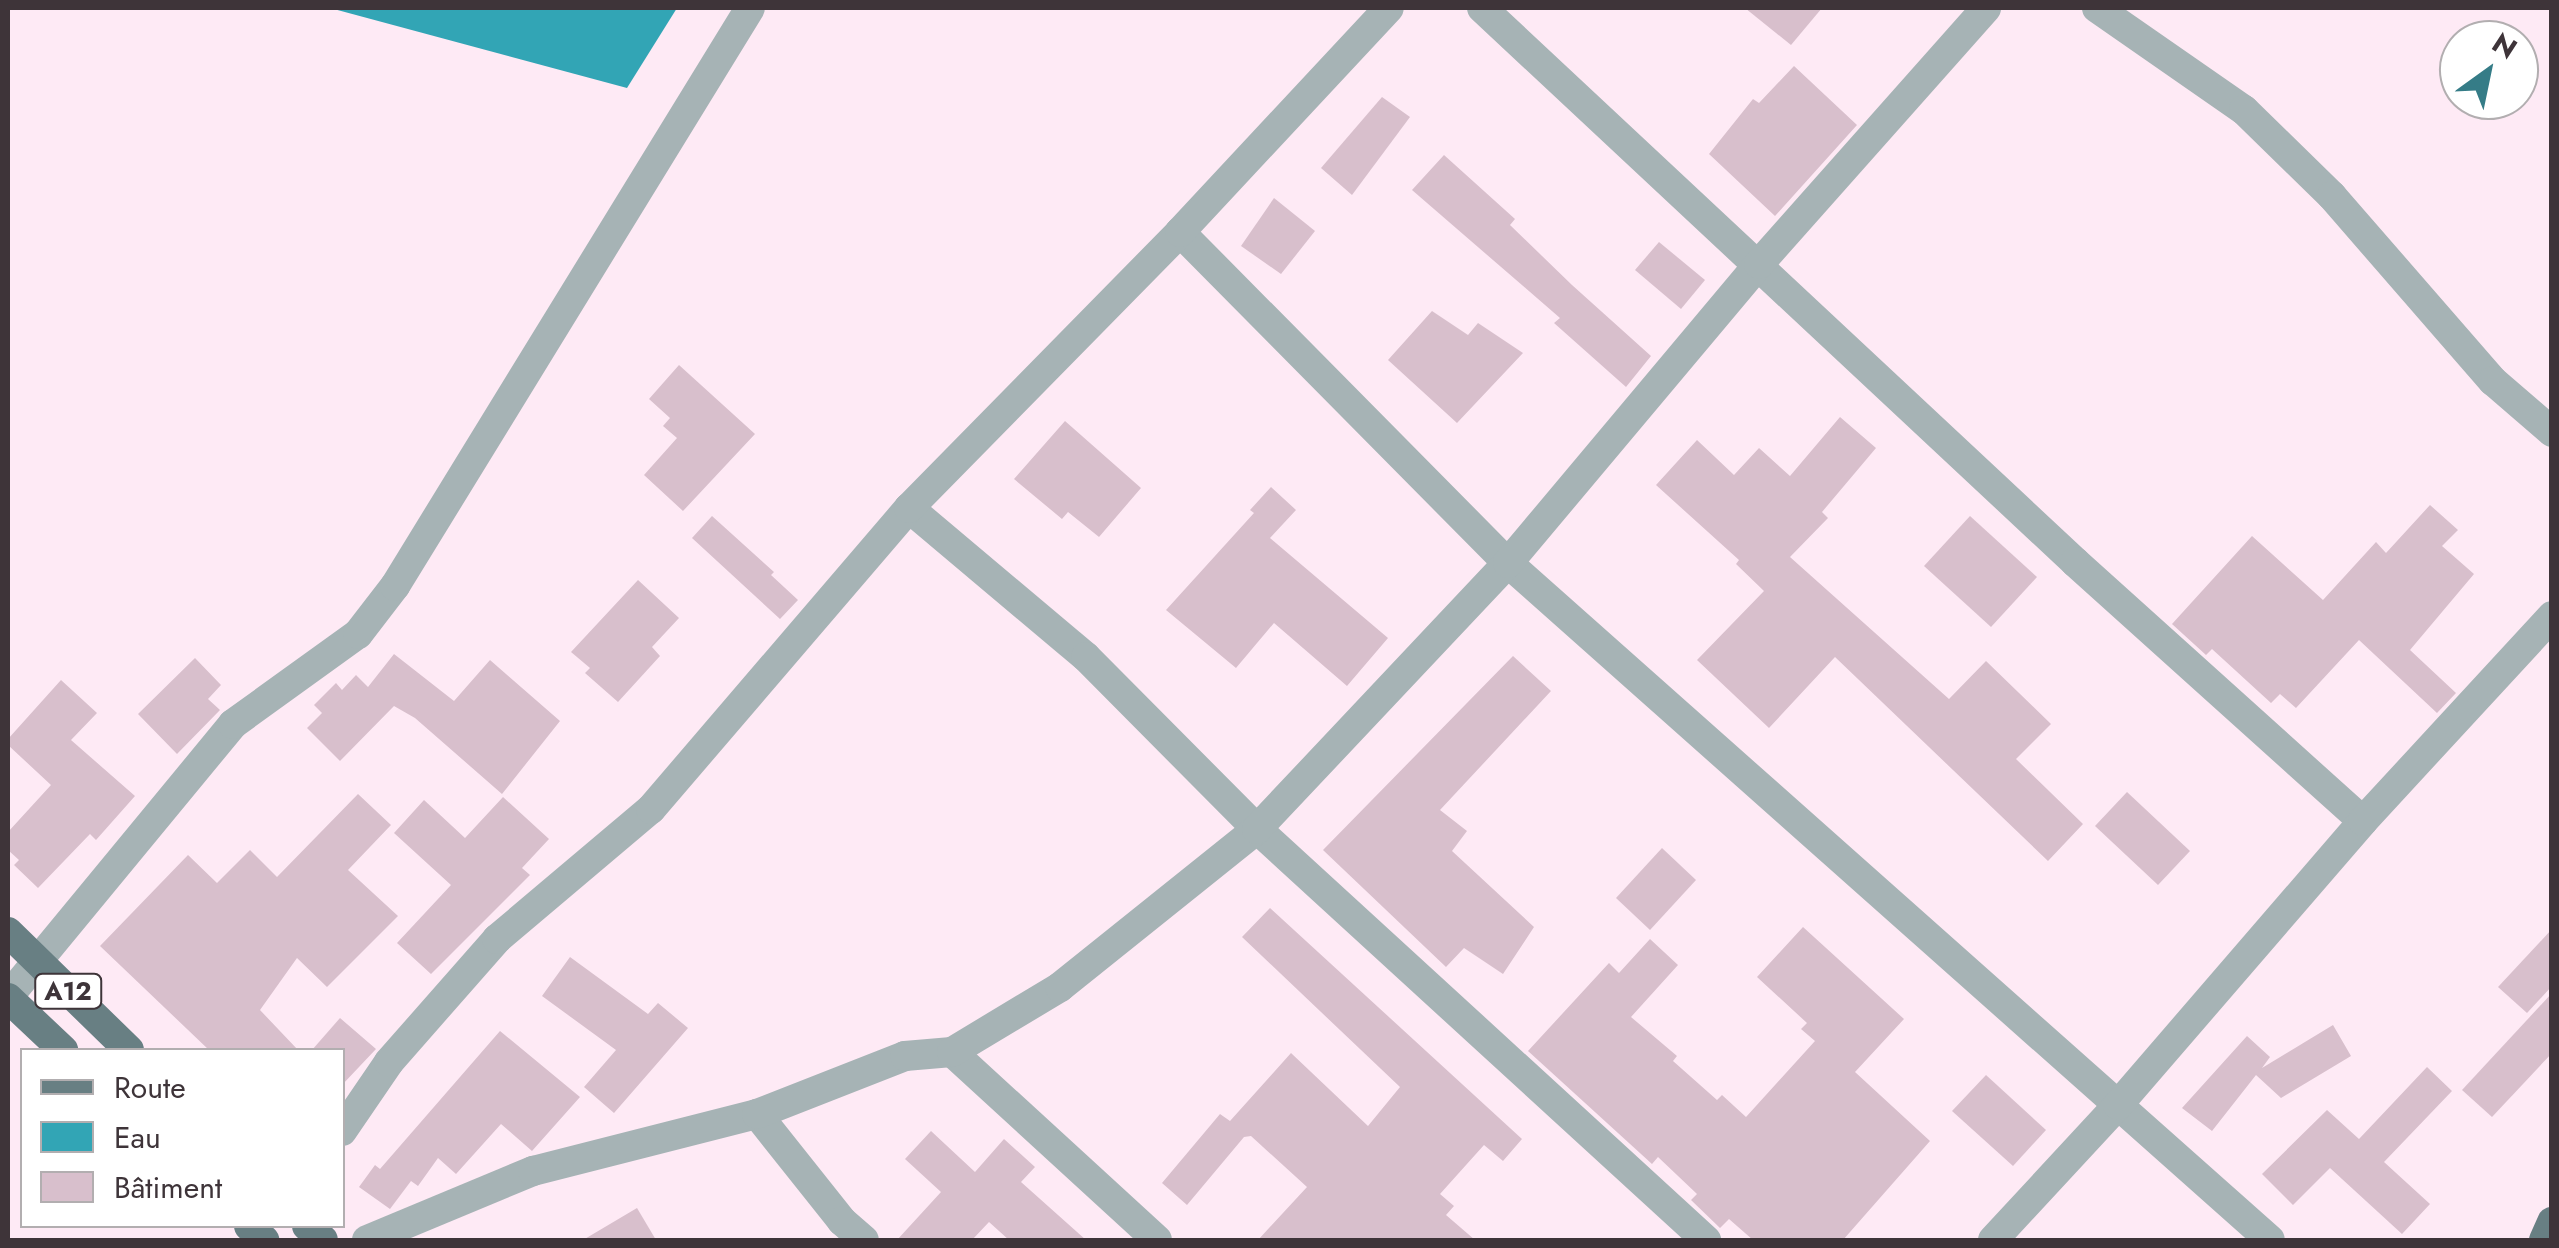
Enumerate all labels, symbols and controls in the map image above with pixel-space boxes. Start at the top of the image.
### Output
north arrow [2439,20,2539,120]
text: N [2484,23,2525,69]
road number: A12 [33,971,103,1011]
legend [20,1048,345,1228]
text: Route [114,1066,186,1109]
text: Eau [114,1116,161,1159]
text: Bâtiment [114,1166,222,1209]

